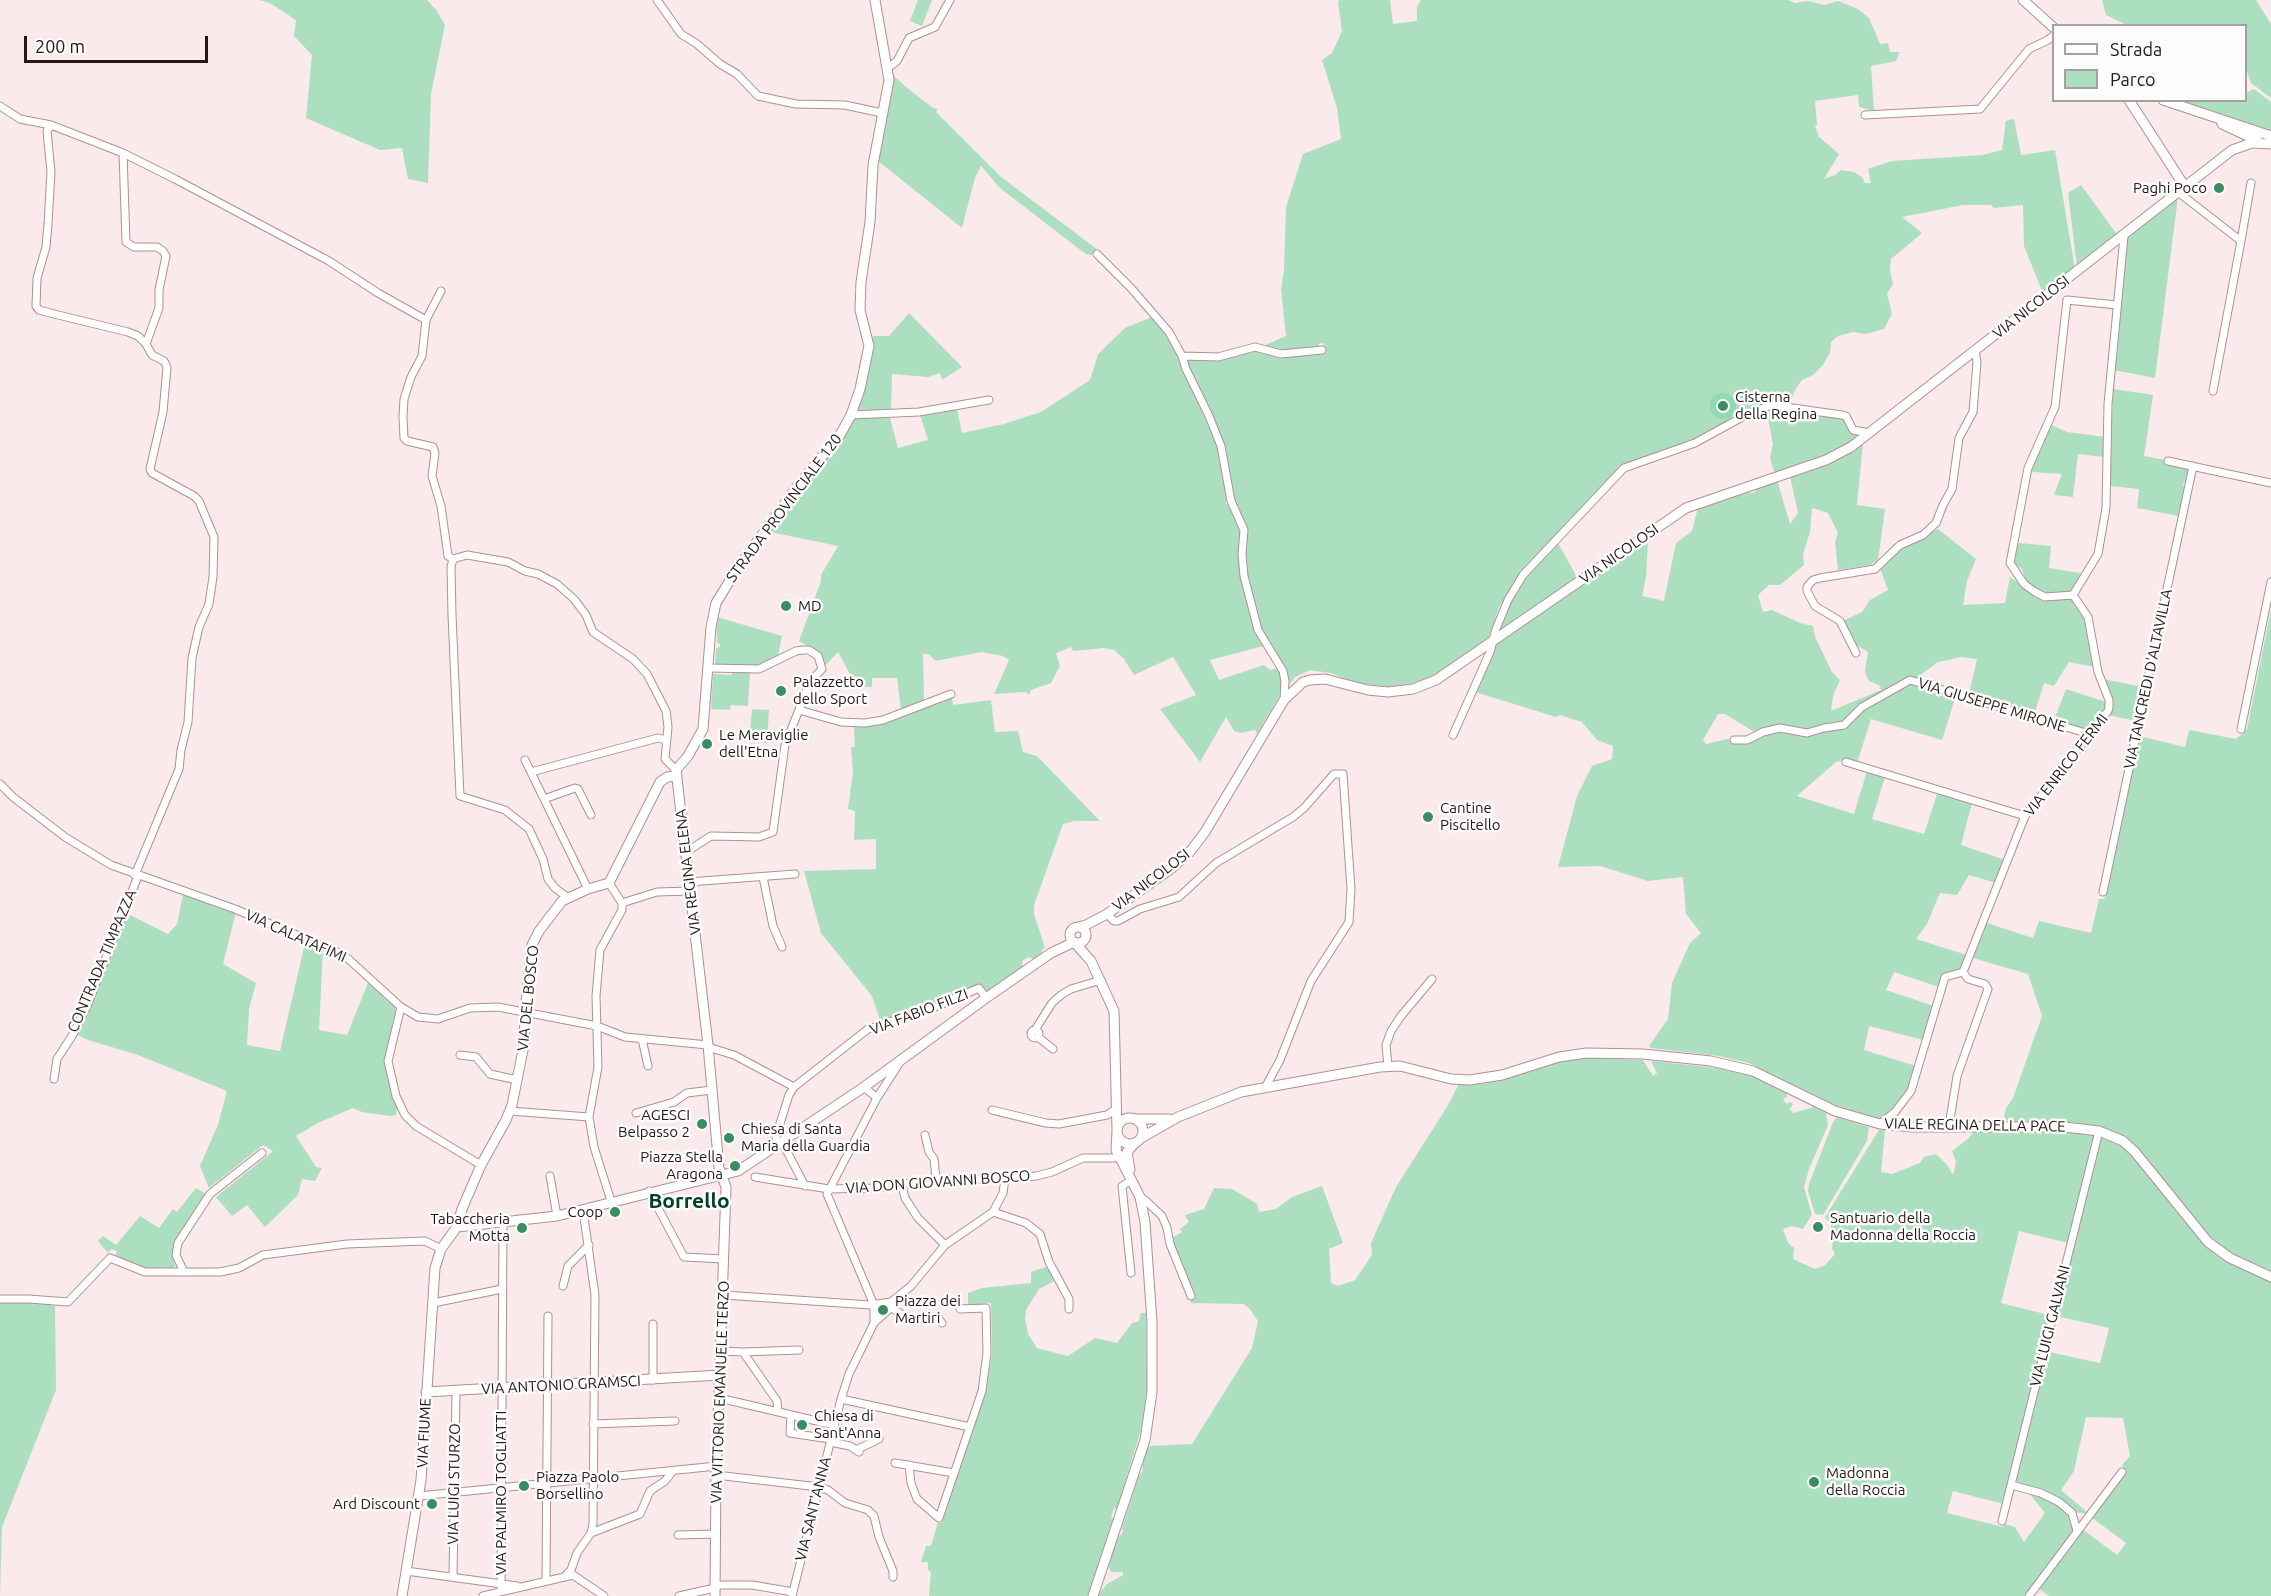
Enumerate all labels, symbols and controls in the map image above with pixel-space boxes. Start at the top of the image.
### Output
scale bar [27,24,212,62]
legend [2052,24,2247,102]
text: 200 m [35,36,85,56]
text: Strada [2110,39,2162,59]
text: Parco [2110,69,2156,89]
place label: Paghi Poco [2133,179,2207,197]
marker: Paghi Poco [2212,181,2226,195]
street label: VIA NICOLOSI [1989,272,2073,342]
place label: Cisterna della Regina [1735,388,1817,423]
marker: Cisterna della Regina [1716,399,1730,413]
street label: STRADA PROVINCIALE 120 [722,430,846,586]
street label: VIA NICOLOSI [1576,520,1662,588]
street label: VIA TANCREDI D'ALTAVILLA [2120,587,2176,771]
place label: MD [798,597,822,615]
marker: MD [779,599,793,613]
place label: Palazzetto dello Sport [793,673,867,708]
street label: VIA GIUSEPPE MIRONE [1916,674,2068,736]
marker: Palazzetto dello Sport [774,684,788,698]
street label: VIA ENRICO FERMI [2020,710,2112,820]
place label: Le Meraviglie dell'Etna [719,726,808,761]
marker: Le Meraviglie dell'Etna [700,737,714,751]
place label: Cantine Piscitello [1440,799,1501,834]
street label: VIA REGINA ELENA [671,808,705,936]
marker: Cantine Piscitello [1421,810,1435,824]
street label: VIA NICOLOSI [1109,845,1193,915]
street label: CONTRADA TIMPAZZA [64,887,140,1035]
street label: VIA CALATAFIMI [243,906,349,966]
street label: VIA DEL BOSCO [513,944,543,1052]
street label: VIA FABIO FILZI [867,985,971,1039]
place label: AGESCI Belpasso 2 [618,1106,690,1141]
street label: VIALE REGINA DELLA PACE [1884,1114,2066,1136]
marker: AGESCI Belpasso 2 [695,1117,709,1131]
place label: Chiesa di Santa Maria della Guardia [741,1120,870,1155]
marker: Chiesa di Santa Maria della Guardia [722,1131,736,1145]
place label: Piazza Stella Aragona [640,1148,723,1183]
marker: Piazza Stella Aragona [728,1159,742,1173]
street label: VIA DON GIOVANNI BOSCO [845,1167,1031,1197]
district label: Borrello [648,1188,730,1214]
place label: Coop [567,1203,603,1221]
marker: Coop [608,1205,622,1219]
place label: Santuario della Madonna della Roccia [1830,1209,1976,1244]
place label: Tabaccheria Motta [430,1210,510,1245]
marker: Santuario della Madonna della Roccia [1811,1220,1825,1234]
marker: Tabaccheria Motta [515,1221,529,1235]
street label: VIA LUIGI GALVANI [2026,1263,2074,1389]
street label: VIA VITTORIO EMANUELE TERZO [707,1280,733,1504]
place label: Piazza dei Martiri [895,1292,961,1327]
marker: Piazza dei Martiri [876,1303,890,1317]
street label: VIA ANTONIO GRAMSCI [481,1372,641,1398]
street label: VIA FIUME [413,1398,435,1468]
place label: Chiesa di Sant'Anna [814,1407,881,1442]
street label: VIA PALMIRO TOGLIATTI [492,1411,510,1575]
marker: Chiesa di Sant'Anna [795,1418,809,1432]
street label: VIA LUIGI STURZO [444,1423,464,1545]
street label: VIA SANT'ANNA [791,1455,835,1563]
place label: Madonna della Roccia [1826,1464,1905,1499]
place label: Piazza Paolo Borsellino [536,1468,619,1503]
marker: Madonna della Roccia [1807,1475,1821,1489]
marker: Piazza Paolo Borsellino [517,1479,531,1493]
place label: Ard Discount [333,1495,420,1513]
marker: Ard Discount [425,1497,439,1511]

